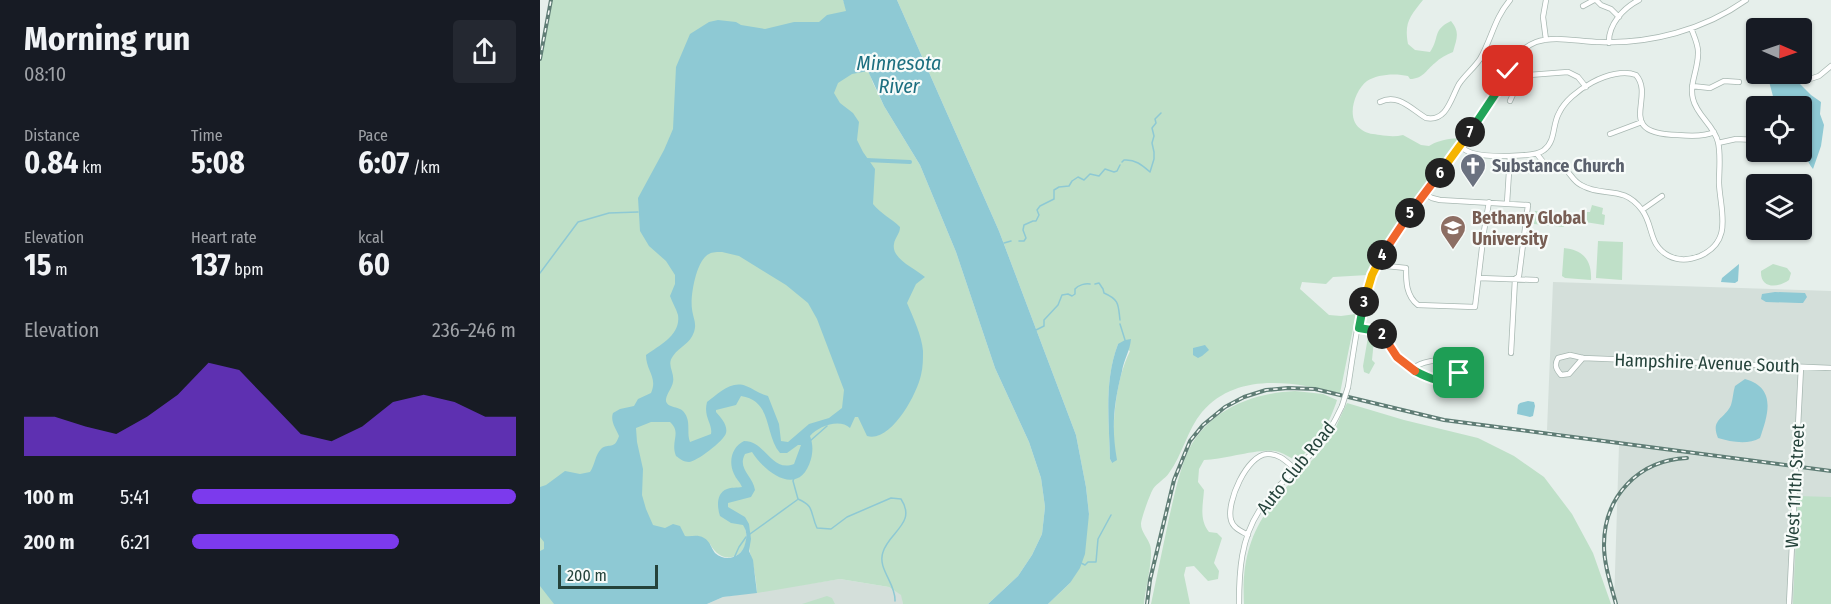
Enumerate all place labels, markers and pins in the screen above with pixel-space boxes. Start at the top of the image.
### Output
pin [1482,45,1533,96]
pin: 7 [1455,117,1485,147]
church icon: Substance Church [1458,151,1488,189]
place label: Substance Church [1492,155,1625,177]
pin: 6 [1425,158,1455,188]
pin: 5 [1395,198,1425,228]
place label: Bethany Global University [1472,207,1586,250]
school or university icon: Bethany Global University [1438,213,1468,251]
pin: 4 [1367,240,1397,270]
pin: 3 [1349,287,1379,317]
pin: 2 [1367,319,1397,349]
pin [1433,347,1484,398]

